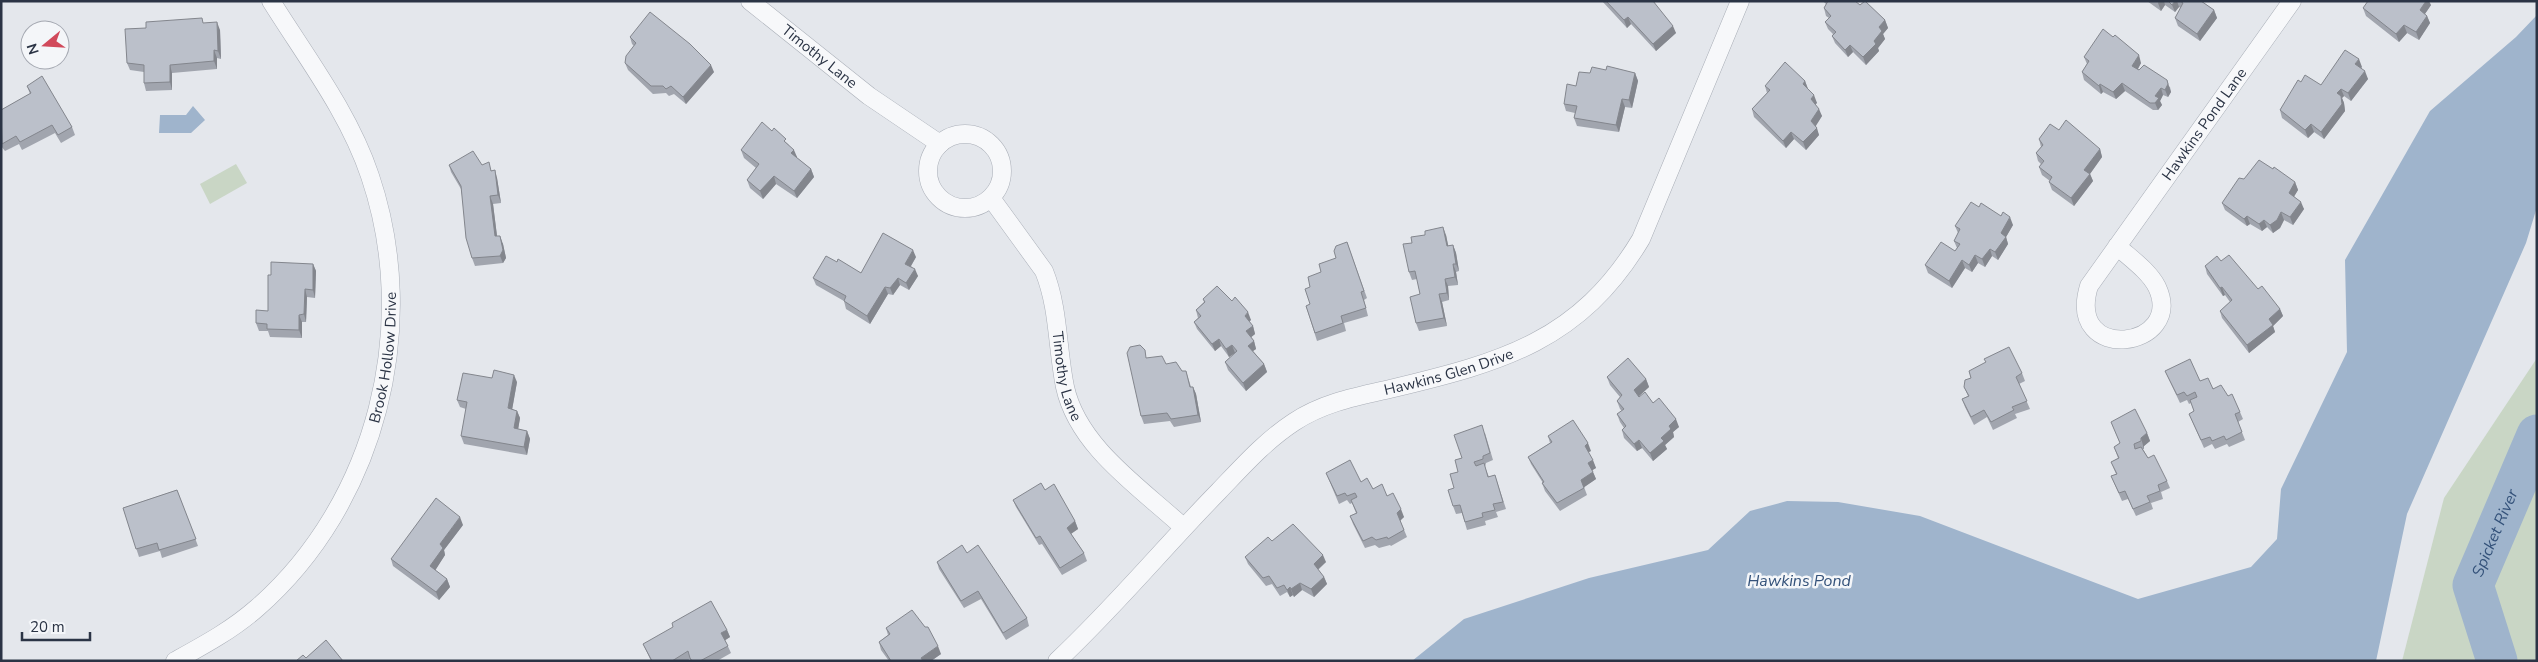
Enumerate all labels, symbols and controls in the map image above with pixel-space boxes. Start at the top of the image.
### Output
north arrow [20,20,70,70]
street label: Timothy Lane [778,20,862,93]
text: N [22,41,44,57]
street label: Hawkins Pond Lane [2157,64,2251,184]
street label: Brook Hollow Drive [364,292,401,425]
street label: Timothy Lane [1048,330,1087,425]
street label: Hawkins Glen Drive [1382,343,1516,400]
water label: Spicket River [2467,485,2524,580]
water label: Hawkins Pond [1747,570,1852,592]
scale bar [22,610,90,642]
text: 20 m [30,617,65,637]

